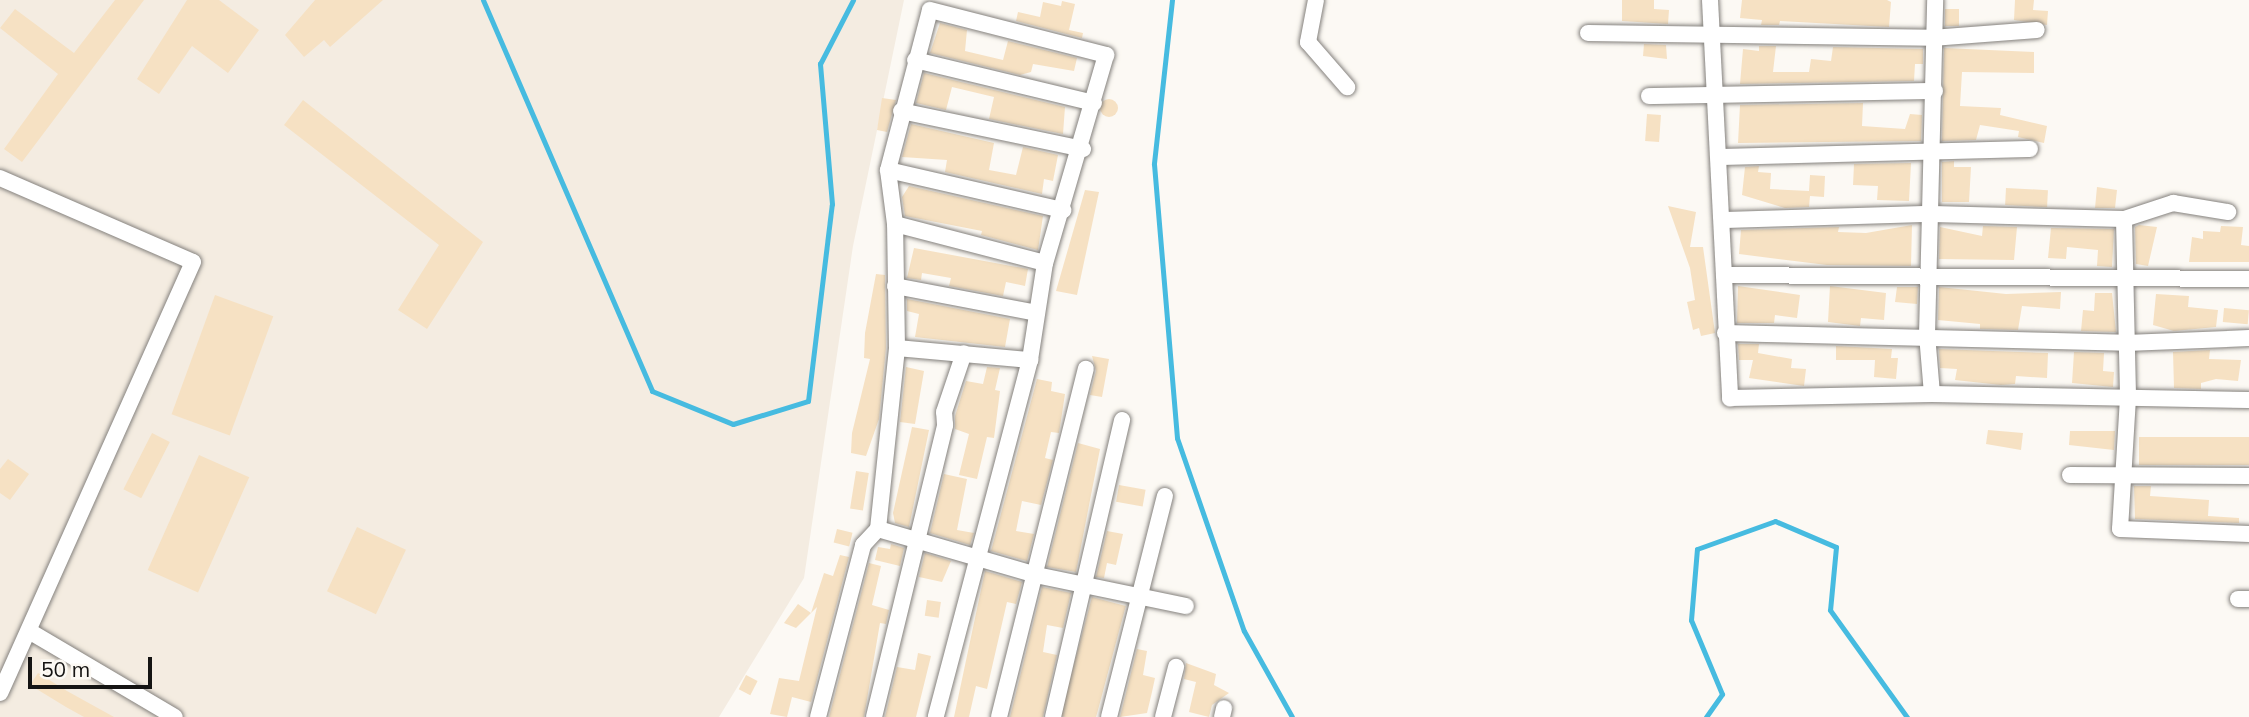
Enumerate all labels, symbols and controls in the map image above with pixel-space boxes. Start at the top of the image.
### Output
scale bar [32,644,156,688]
text: 50 m [41,656,90,682]

